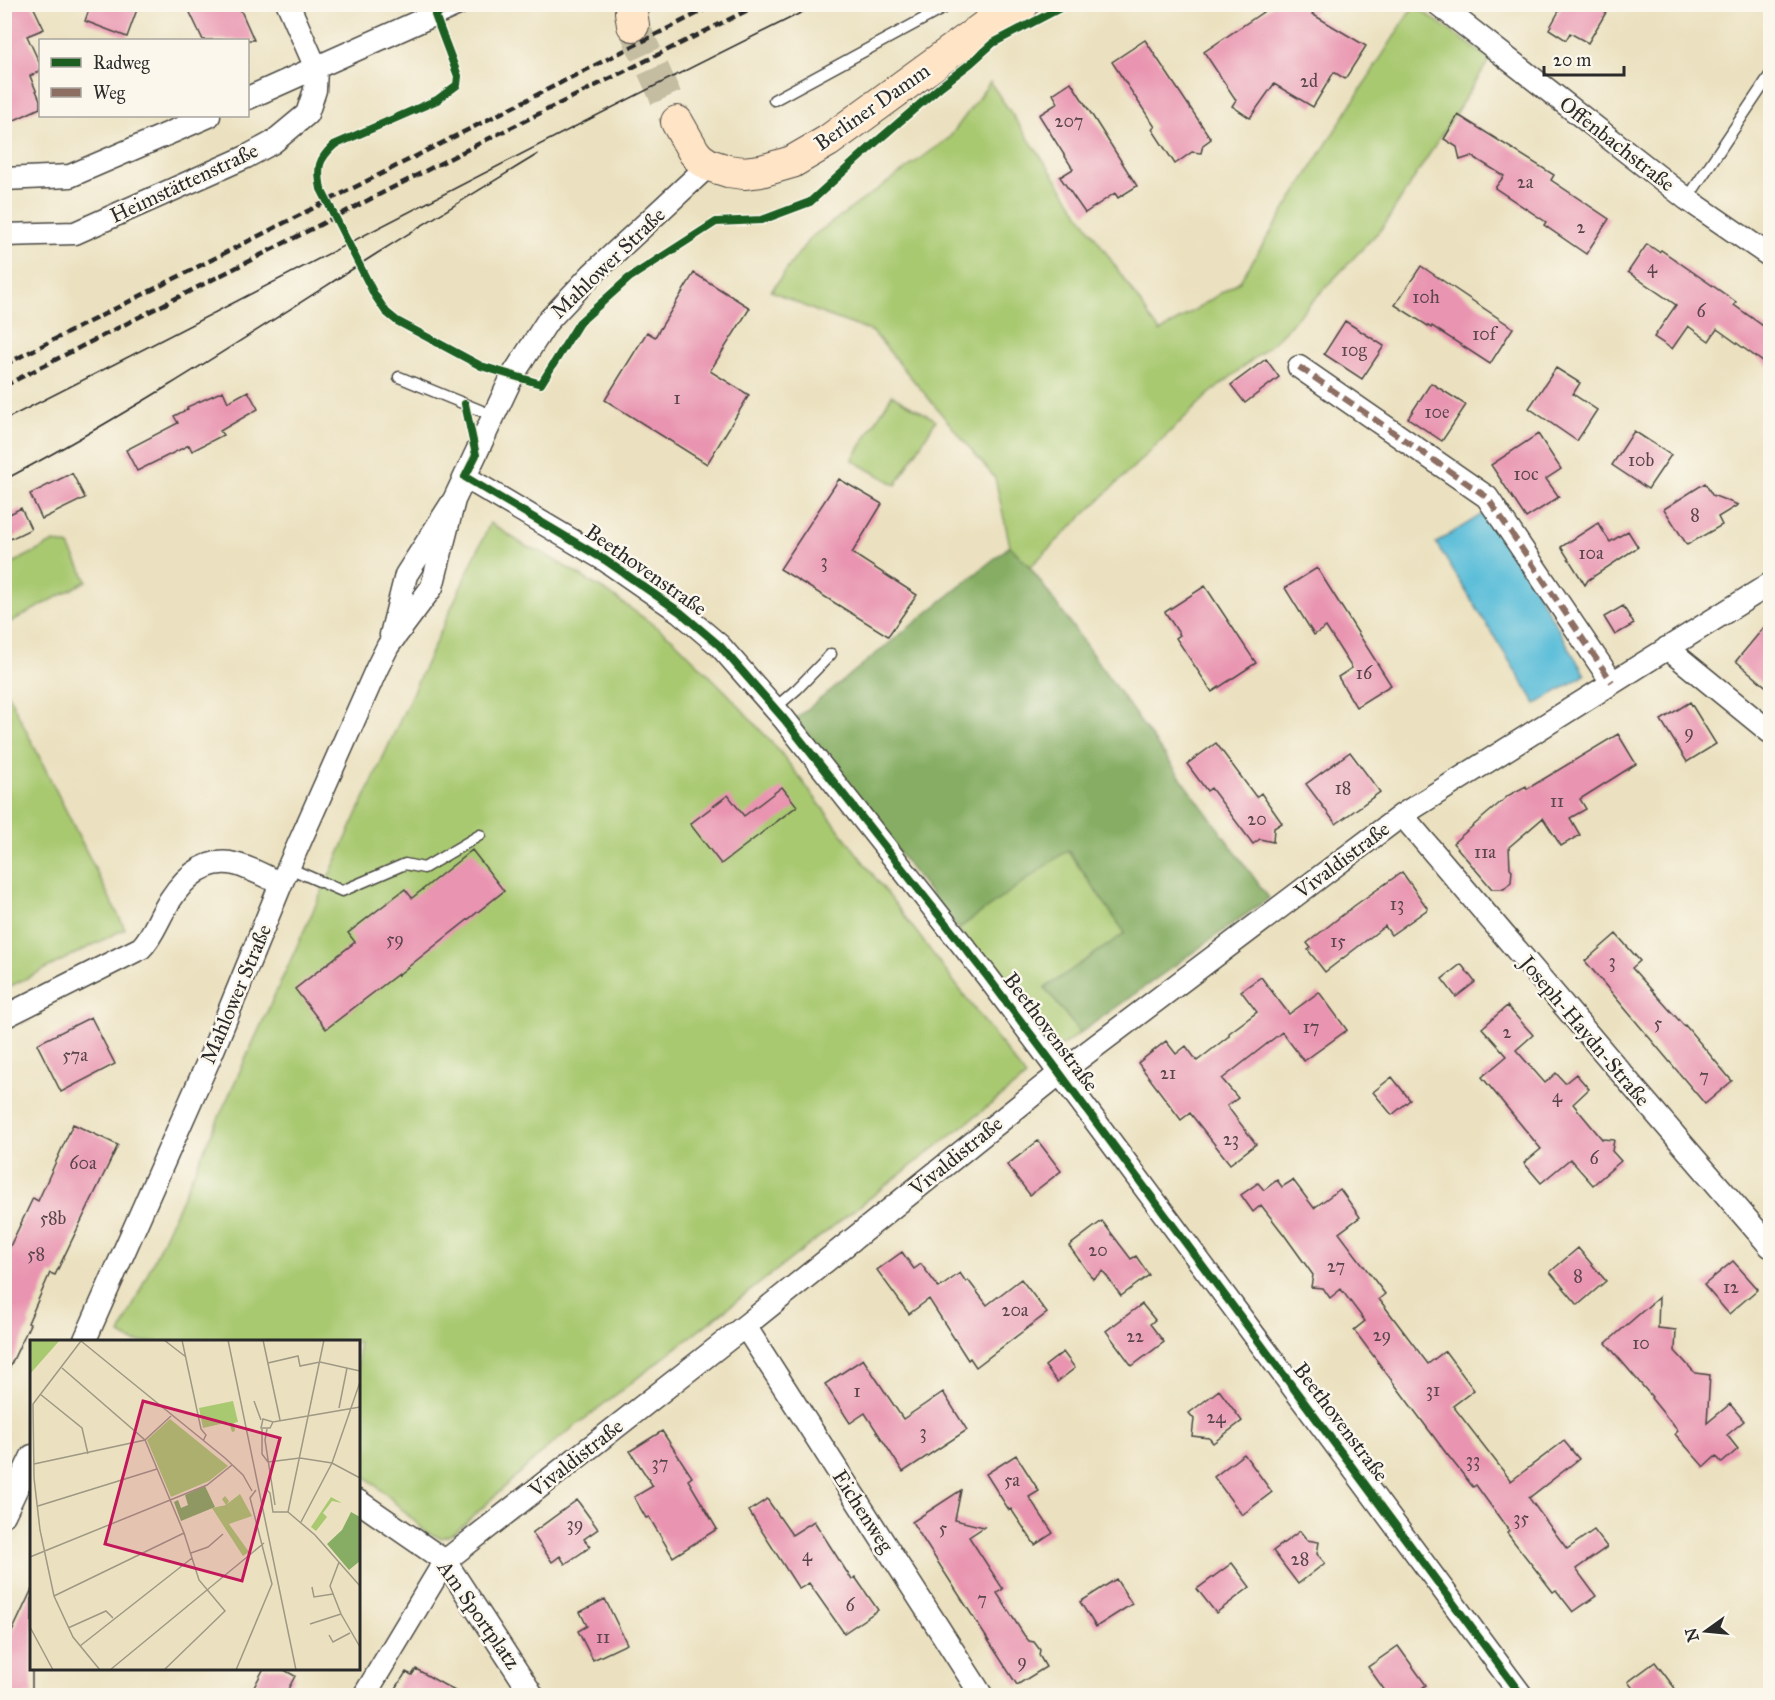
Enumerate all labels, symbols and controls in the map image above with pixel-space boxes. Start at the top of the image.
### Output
legend [39,39,249,117]
scale bar [1544,39,1624,77]
text: 20 m [1553,49,1591,71]
text: Radweg [93,52,150,75]
street label: Berliner Damm [809,57,935,156]
house number: 2d [1300,70,1318,92]
text: Weg [93,82,126,105]
street label: Offenbachstraße [1554,91,1680,197]
house number: 207 [1055,110,1083,132]
street label: Heimstättenstraße [106,137,262,229]
house number: 2a [1517,171,1534,193]
street label: Mahlower Straße [545,202,671,324]
house number: 2 [1577,216,1586,238]
house number: 4 [1647,256,1658,278]
house number: 10h [1412,286,1440,308]
house number: 6 [1696,300,1706,322]
house number: 10f [1472,323,1499,345]
house number: 10g [1341,339,1368,362]
house number: 1 [673,387,681,409]
house number: 10e [1424,401,1450,423]
house number: 10b [1628,449,1654,471]
house number: 10c [1513,463,1539,485]
house number: 8 [1690,504,1700,526]
street label: Beethovenstraße [580,519,712,622]
house number: 10a [1578,542,1604,564]
house number: 3 [820,550,828,572]
house number: 16 [1356,662,1373,684]
house number: 9 [1684,721,1694,743]
house number: 18 [1335,777,1351,799]
house number: 11 [1550,790,1564,812]
house number: 20 [1247,808,1267,830]
street label: Vivaldistraße [1288,816,1395,905]
house number: 11a [1474,841,1496,863]
house number: 13 [1390,893,1404,915]
street label: Mahlower Straße [195,920,277,1068]
house number: 59 [386,928,404,950]
house number: 15 [1330,930,1346,952]
street label: Joseph-Haydn-Straße [1513,949,1656,1112]
house number: 3 [1608,950,1616,972]
street label: Beethovenstraße [998,967,1104,1097]
house number: 5 [1654,1012,1663,1034]
house number: 17 [1303,1016,1319,1038]
house number: 2 [1503,1021,1512,1043]
house number: 57a [62,1044,88,1066]
house number: 21 [1160,1062,1176,1084]
house number: 7 [1699,1065,1709,1087]
house number: 4 [1552,1085,1563,1107]
street label: Vivaldistraße [903,1110,1008,1202]
house number: 23 [1223,1128,1239,1150]
house number: 6 [1589,1147,1599,1169]
house number: 60a [69,1152,97,1174]
house number: 58b [40,1207,67,1229]
house number: 20 [1088,1239,1108,1261]
house number: 58 [27,1243,45,1265]
house number: 27 [1327,1255,1345,1277]
house number: 8 [1573,1265,1583,1287]
house number: 12 [1723,1276,1739,1298]
house number: 20a [1002,1299,1029,1321]
house number: 29 [1373,1324,1391,1346]
house number: 22 [1126,1325,1144,1347]
house number: 10 [1632,1332,1650,1354]
inset map [30,1340,360,1670]
street label: Beethovenstraße [1288,1357,1394,1487]
house number: 31 [1426,1379,1440,1401]
house number: 1 [853,1380,861,1402]
house number: 24 [1207,1406,1226,1428]
street label: Vivaldistraße [523,1413,628,1503]
house number: 3 [919,1421,927,1443]
house number: 33 [1466,1449,1480,1471]
house number: 37 [652,1452,668,1474]
street label: Eichenweg [827,1465,899,1557]
house number: 5a [1004,1469,1020,1491]
house number: 35 [1513,1507,1529,1529]
house number: 39 [567,1513,583,1535]
house number: 5 [939,1517,948,1539]
house number: 4 [802,1544,813,1566]
house number: 28 [1291,1548,1309,1570]
street label: Am Sportplatz [431,1555,526,1675]
house number: 7 [977,1588,987,1610]
house number: 6 [845,1594,855,1616]
north arrow [1676,1601,1736,1661]
text: N [1681,1625,1703,1644]
house number: 11 [596,1626,610,1648]
house number: 9 [1017,1650,1027,1672]

